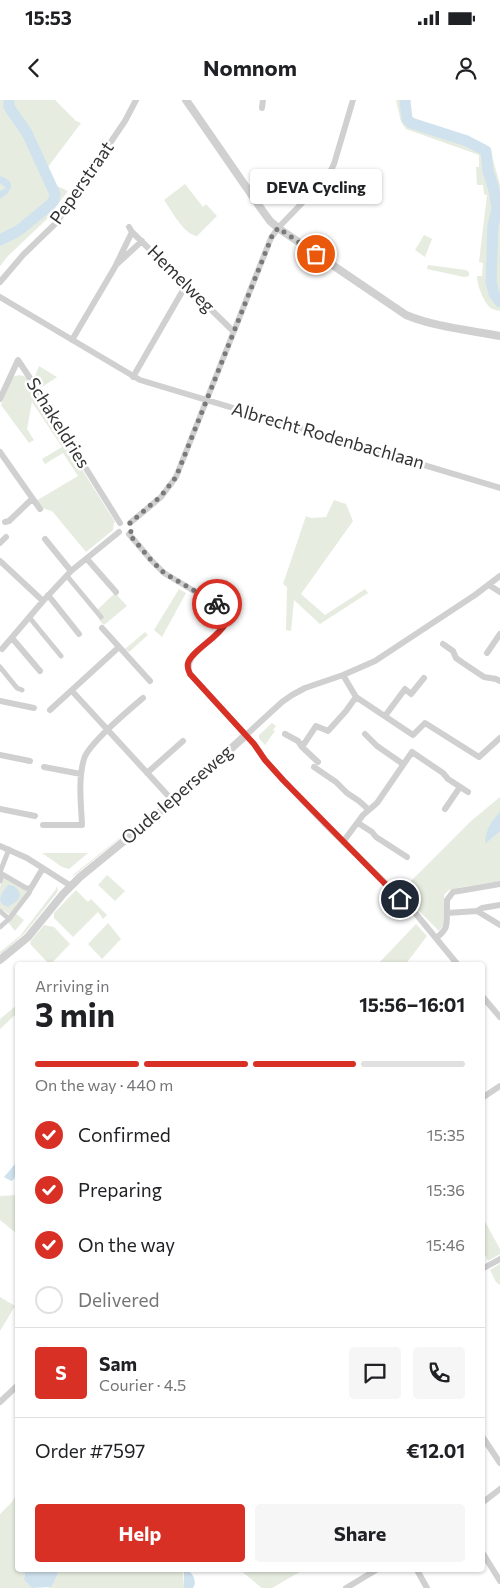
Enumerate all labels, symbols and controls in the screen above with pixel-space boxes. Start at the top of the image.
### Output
text: 15:53 [25,6,72,29]
icon: back [20,54,48,82]
text: Nomnom [203,54,297,81]
icon: person [452,54,480,82]
street label: Peperstraat [45,137,118,228]
callout: DEVA Cycling [250,169,382,204]
text: DEVA Cycling [266,177,366,196]
pin [295,233,337,275]
street label: Hemelweg [143,240,220,317]
icon: bag [302,240,330,268]
street label: Schakeldries [22,373,95,472]
street label: Albrecht Rodenbachlaan [229,397,427,473]
courier [192,579,242,629]
icon: bike [203,590,231,618]
street label: Oude Ieperseweg [116,740,237,849]
pin [379,878,421,920]
icon: home [386,885,414,913]
text: Arriving in [35,976,109,995]
text: 15:56–16:01 [359,993,465,1016]
text: 3 min [35,994,115,1034]
text: On the way · 440 m [35,1075,173,1094]
icon: check [35,1121,63,1149]
text: Confirmed [78,1123,171,1146]
text: 15:35 [427,1125,465,1144]
icon: check [35,1176,63,1204]
text: Preparing [78,1178,162,1201]
text: 15:36 [426,1180,465,1199]
icon: check [35,1231,63,1259]
text: On the way [78,1233,175,1256]
text: 15:46 [426,1235,465,1254]
text: Delivered [78,1288,159,1311]
button: chat [349,1347,401,1399]
button: phone [413,1347,465,1399]
text: Sam [99,1352,137,1375]
text: S [55,1361,67,1384]
text: Courier · 4.5 [99,1375,186,1394]
text: Order #7597 [35,1439,145,1462]
text: €12.01 [406,1439,465,1462]
button: Help [35,1504,245,1562]
button: Share [255,1504,465,1562]

